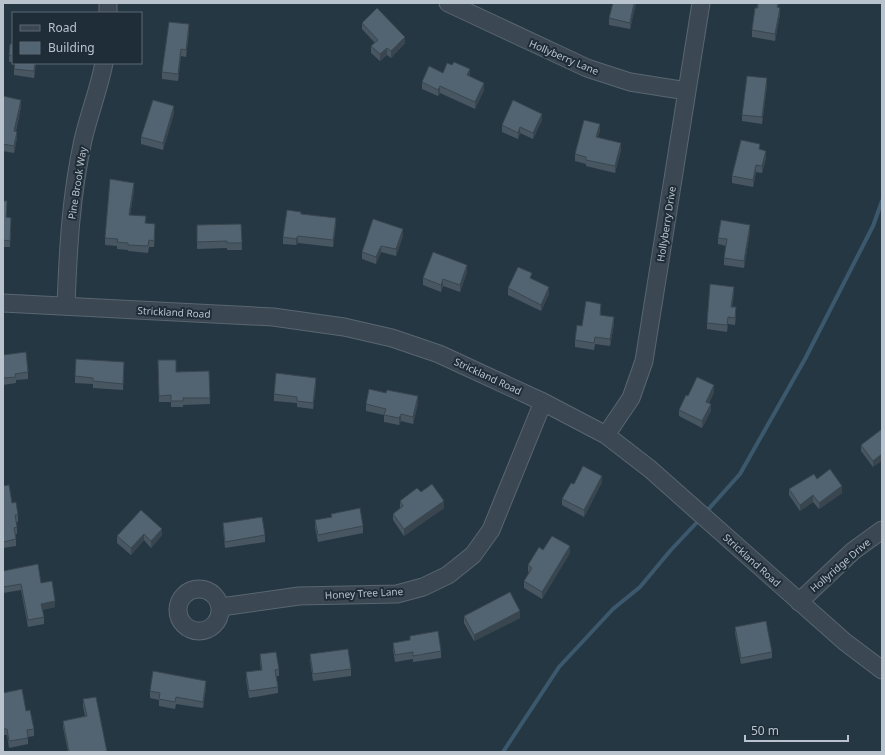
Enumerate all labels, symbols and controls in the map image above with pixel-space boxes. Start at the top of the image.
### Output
legend [12,12,142,64]
text: Road [48,19,77,36]
street label: Hollyberry Lane [527,36,601,78]
text: Building [48,39,95,56]
street label: Pine Brook Way [64,145,90,220]
street label: Hollyberry Drive [653,185,679,263]
street label: Strickland Road [137,303,211,321]
street label: Strickland Road [452,354,524,398]
street label: Strickland Road [720,530,784,590]
street label: Hollyridge Drive [807,535,873,595]
street label: Honey Tree Lane [325,584,404,602]
scale bar [745,717,848,743]
text: 50 m [751,722,779,739]

